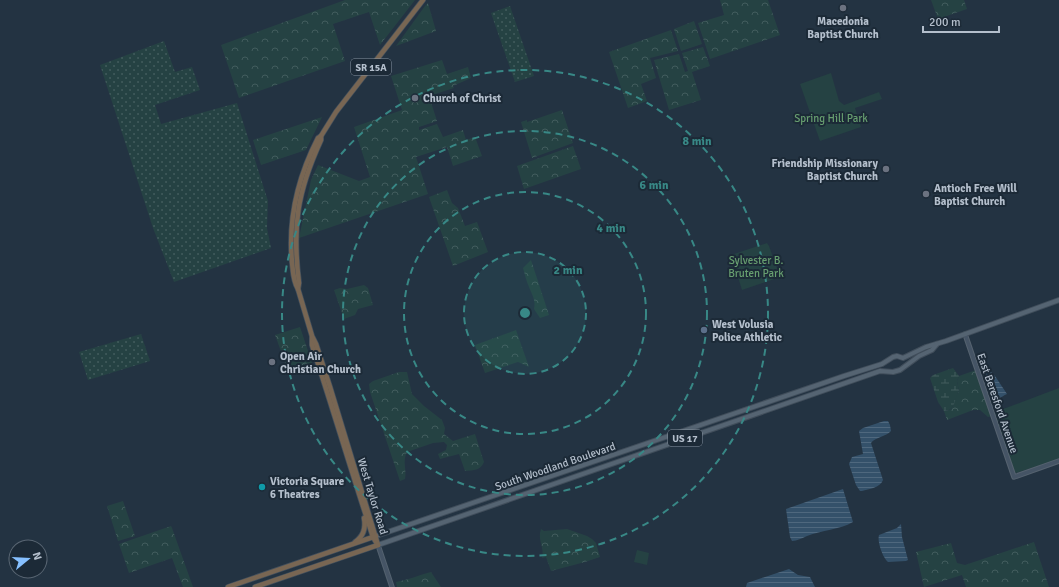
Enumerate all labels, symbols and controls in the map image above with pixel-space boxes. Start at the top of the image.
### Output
marker: Macedonia Baptist Church [838,3,848,13]
scale bar [923,8,999,34]
place label: Macedonia Baptist Church [807,15,879,41]
text: 200 m [929,15,961,30]
road number: SR 15A [351,59,391,75]
place label: Church of Christ [423,92,501,105]
marker: Church of Christ [410,93,420,103]
park label: Spring Hill Park [794,112,868,125]
text: 8 min [683,134,712,149]
place label: Friendship Missionary Baptist Church [772,157,879,183]
marker: Friendship Missionary Baptist Church [881,164,891,174]
text: 6 min [640,178,669,193]
place label: Antioch Free Will Baptist Church [934,182,1018,208]
marker: Antioch Free Will Baptist Church [921,189,931,199]
text: 4 min [597,221,626,236]
park label: Sylvester B. Bruten Park [728,254,784,280]
text: 2 min [554,263,583,278]
centre of rings [518,306,532,320]
place label: West Volusia Police Athletic [712,318,782,344]
marker: West Volusia Police Athletic [699,325,709,335]
place label: Open Air Christian Church [280,350,361,376]
street label: East Beresford Avenue [974,351,1021,455]
marker: Open Air Christian Church [267,357,277,367]
road number: US 17 [668,430,702,446]
street label: South Woodland Boulevard [493,440,617,493]
street label: West Taylor Road [355,456,390,536]
place label: Victoria Square 6 Theatres [270,475,345,501]
marker: Victoria Square 6 Theatres [257,482,267,492]
north arrow [8,539,48,579]
text: N [30,550,44,562]

